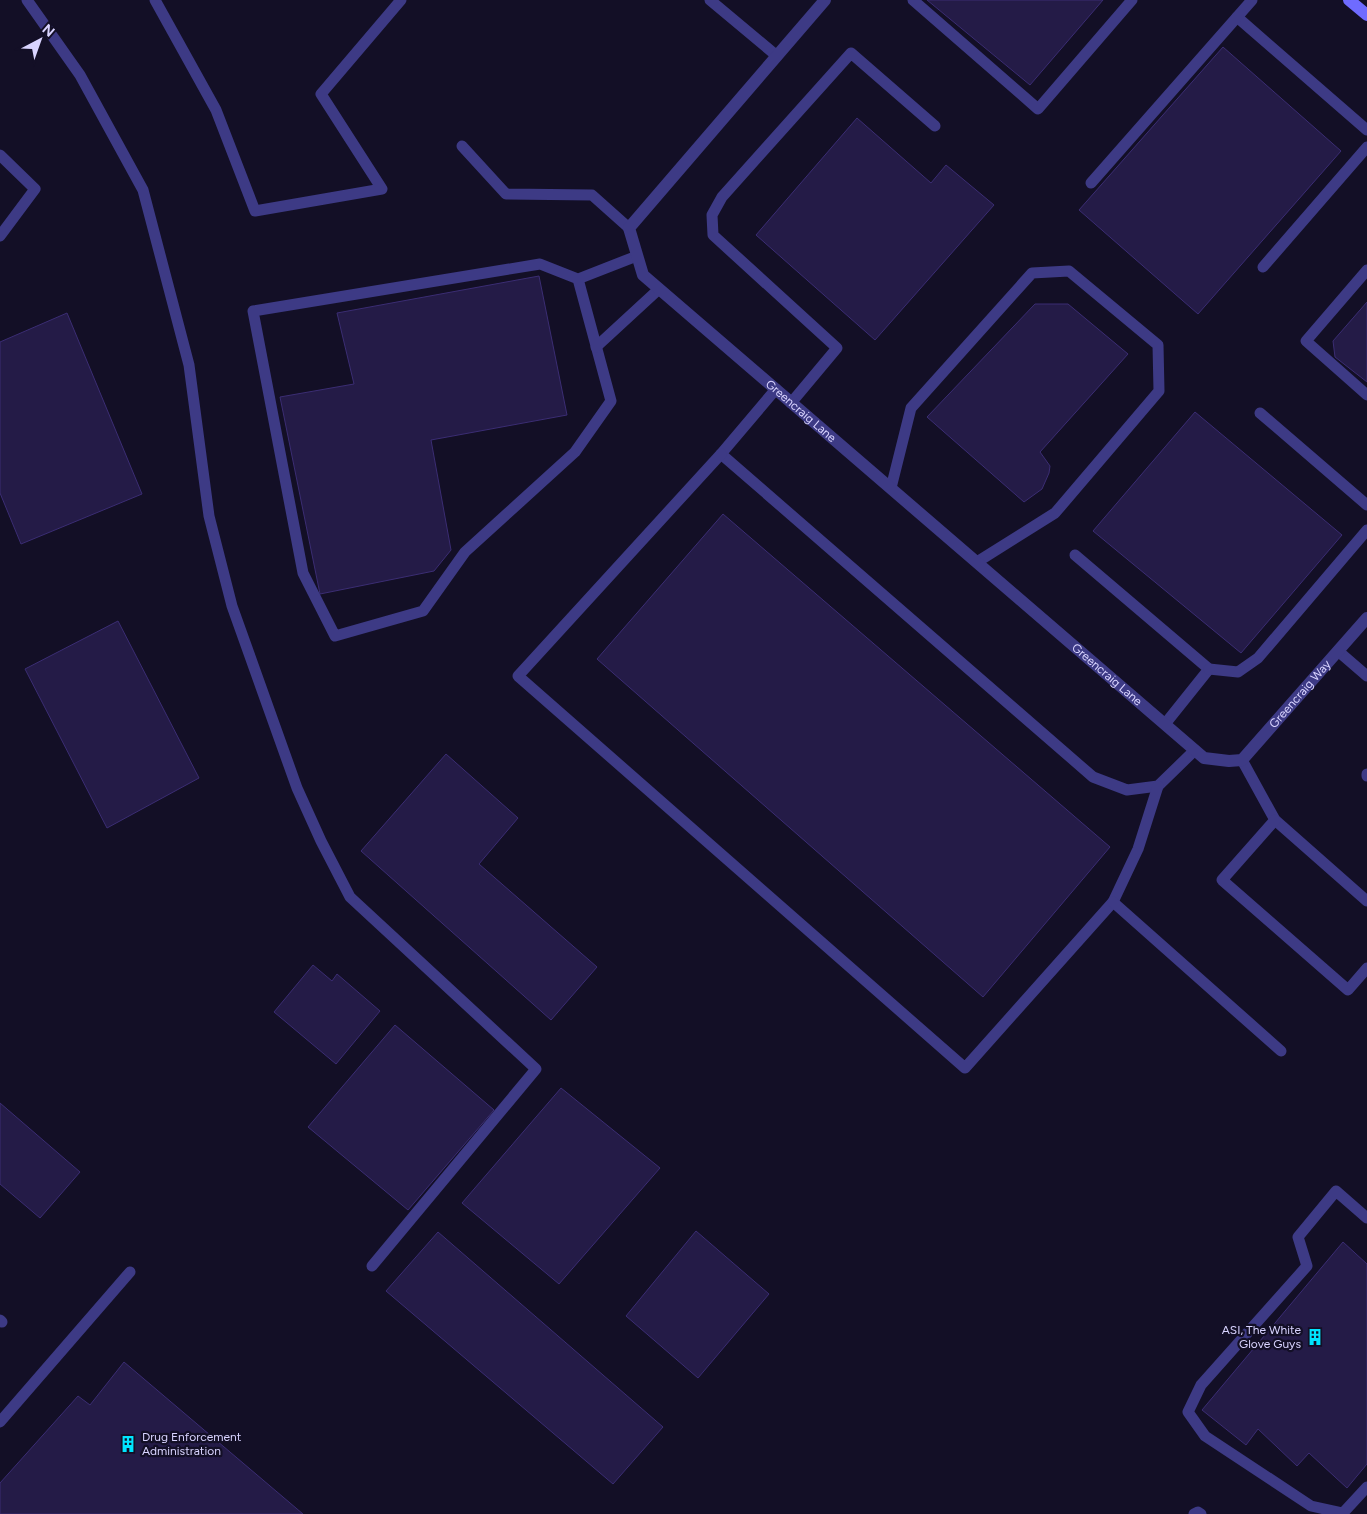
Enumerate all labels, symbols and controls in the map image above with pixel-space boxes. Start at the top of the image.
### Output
north arrow [15,15,65,65]
text: N [39,21,58,41]
street label: Greencraig Lane [763,377,839,445]
street label: Greencraig Lane [1069,640,1145,709]
street label: Greencraig Way [1266,657,1334,731]
place label: ASI, The White Glove Guys [1222,1323,1301,1351]
building icon: ASI, The White Glove Guys [1305,1327,1325,1347]
place label: Drug Enforcement Administration [142,1430,242,1458]
building icon: Drug Enforcement Administration [118,1434,138,1454]

